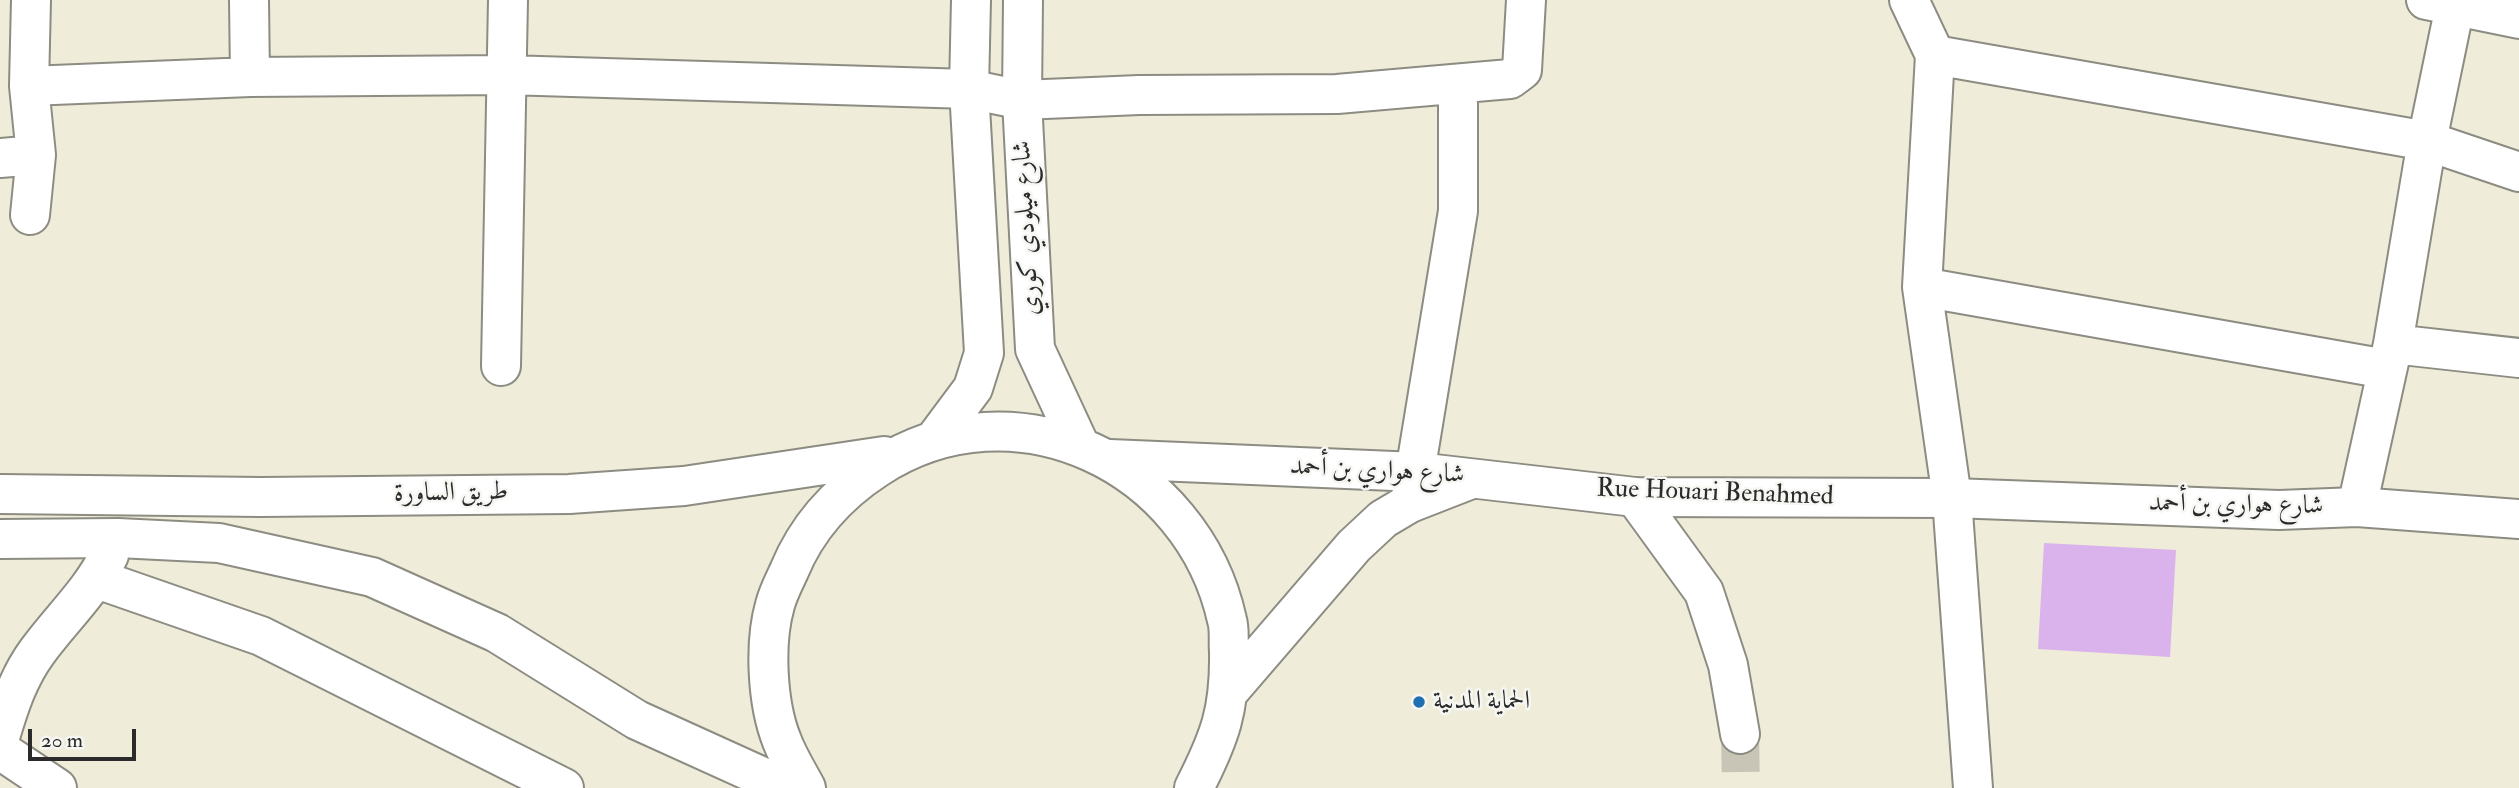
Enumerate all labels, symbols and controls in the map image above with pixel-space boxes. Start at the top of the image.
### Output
street label: شارع ميلودي كوري [1008,140,1048,316]
street label: شارع هواري بن أحمد [1289,452,1465,492]
street label: Rue Houari Benahmed [1596,474,1834,514]
street label: طريق الساورة [394,477,508,511]
street label: شارع هواري بن أحمد [2148,489,2324,523]
place label: الحماية المدنية [1433,686,1530,718]
marker: الحماية المدنية [1411,694,1427,710]
scale bar [32,714,140,758]
text: 20 m [41,727,83,754]

